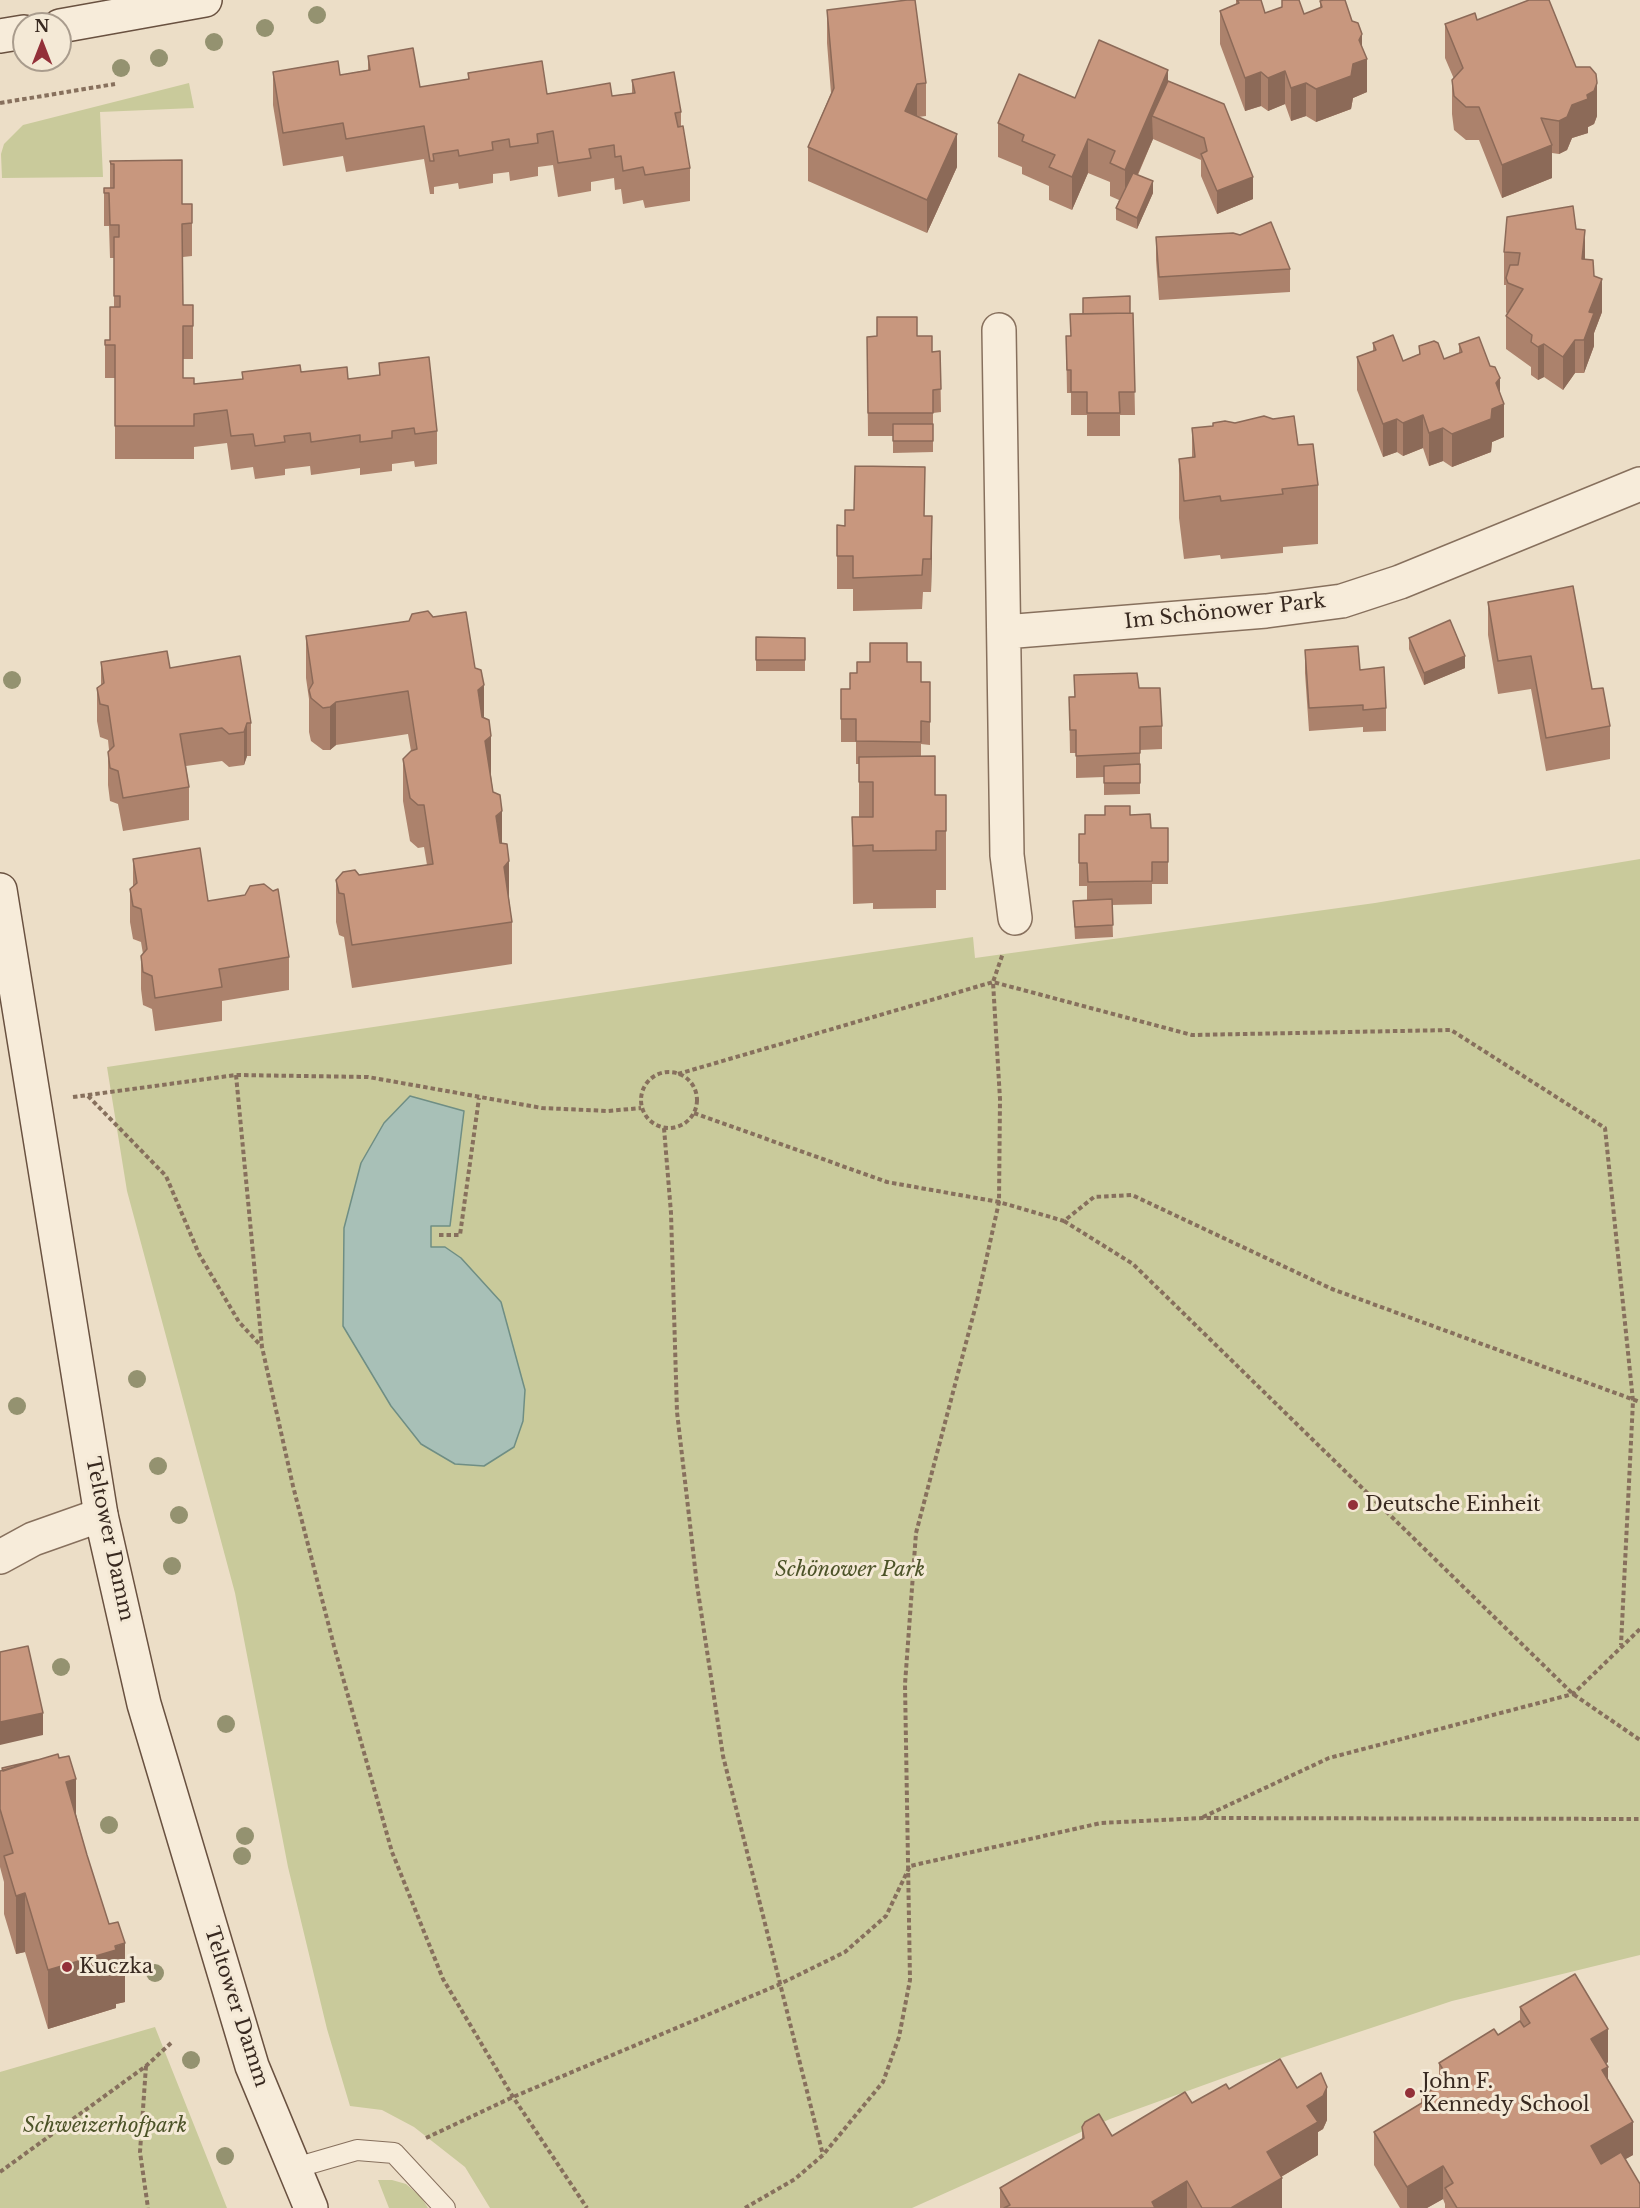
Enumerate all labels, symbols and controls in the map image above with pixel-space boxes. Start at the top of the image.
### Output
north arrow [12,12,72,72]
text: N [34,16,50,36]
street label: Im Schönower Park [1123,589,1327,635]
street label: Teltower Damm [80,1455,138,1623]
place label: Deutsche Einheit [1365,1493,1541,1517]
marker: Deutsche Einheit [1346,1498,1360,1512]
park label: Schönower Park [775,1558,925,1582]
street label: Teltower Damm [199,1924,273,2090]
place label: Kuczka [79,1955,153,1979]
marker: Kuczka [60,1960,74,1974]
place label: John F. Kennedy School [1422,2070,1590,2117]
marker: John F. Kennedy School [1403,2086,1417,2100]
park label: Schweizerhofpark [23,2114,187,2138]

